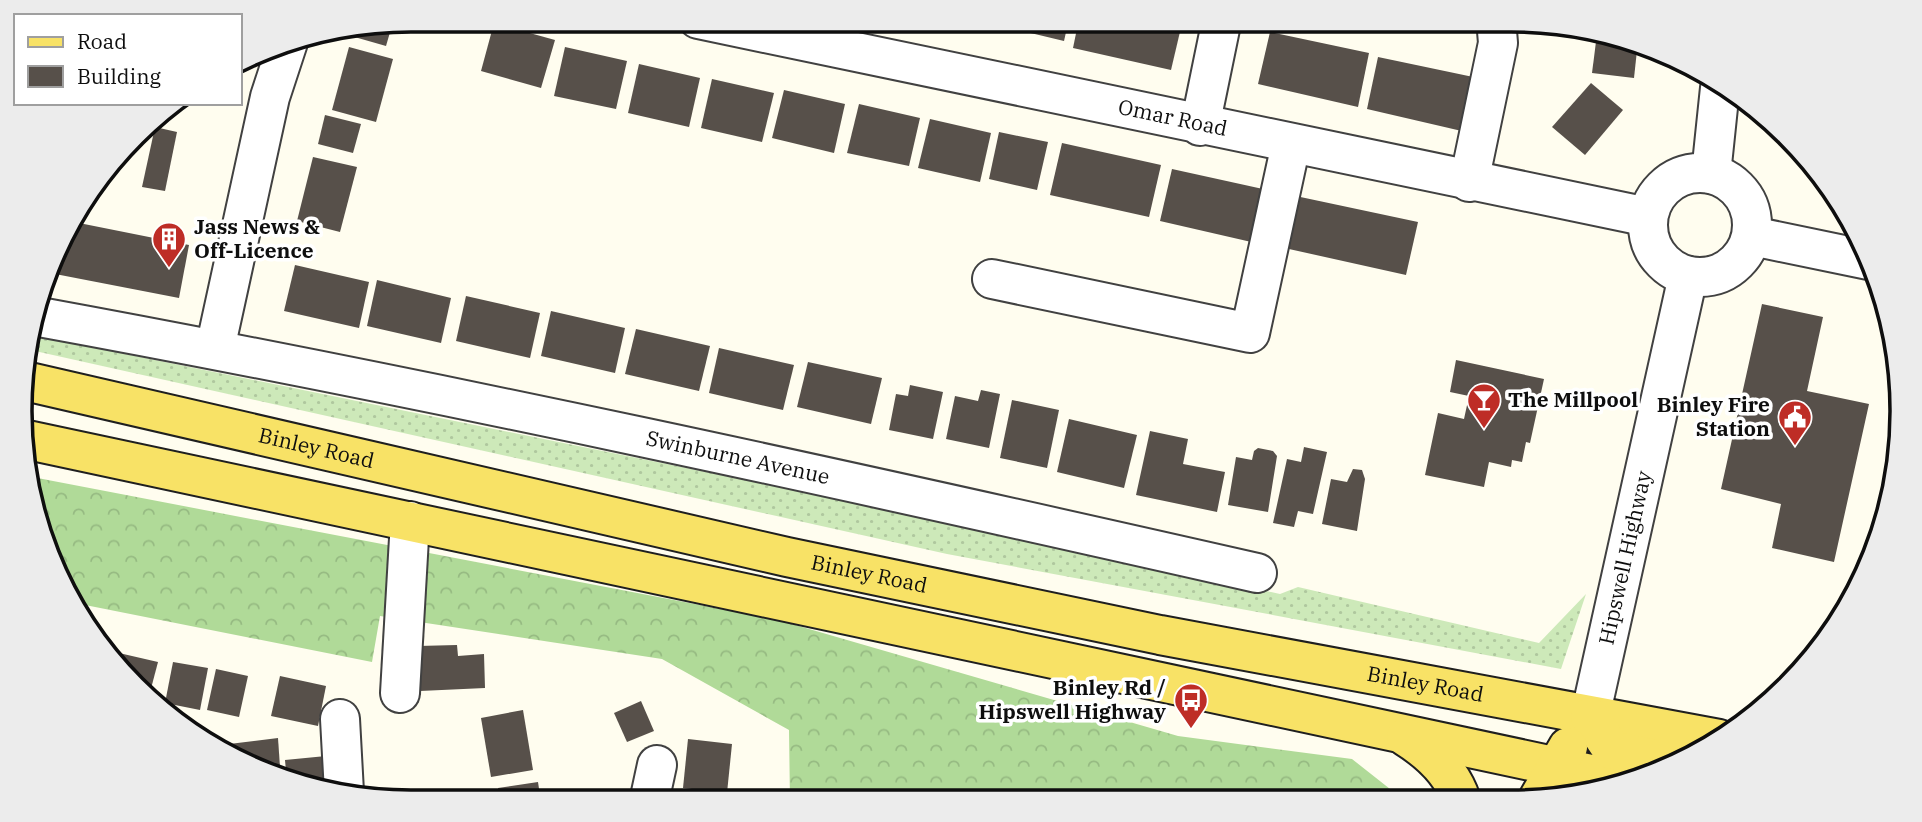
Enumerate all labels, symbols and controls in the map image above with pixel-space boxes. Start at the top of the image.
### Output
legend [14,14,242,105]
text: Road [77,27,127,55]
text: Building [77,62,162,90]
street label: Omar Road [1116,92,1230,142]
place label: Jass News & Off-Licence [194,212,320,264]
building icon: Jass News & Off-Licence [150,220,188,269]
bar icon: The Millpool [1465,381,1503,430]
place label: The Millpool [1508,385,1638,413]
place label: Binley Fire Station [1657,390,1770,442]
public building icon: Binley Fire Station [1776,398,1814,447]
street label: Binley Road [256,420,377,474]
street label: Swinburne Avenue [644,423,832,490]
street label: Hipswell Highway [1591,467,1657,647]
street label: Binley Road [809,547,930,599]
street label: Binley Road [1365,659,1486,708]
place label: Binley Rd / Hipswell Highway [979,673,1166,725]
bus stop icon: Binley Rd / Hipswell Highway [1172,681,1210,730]

